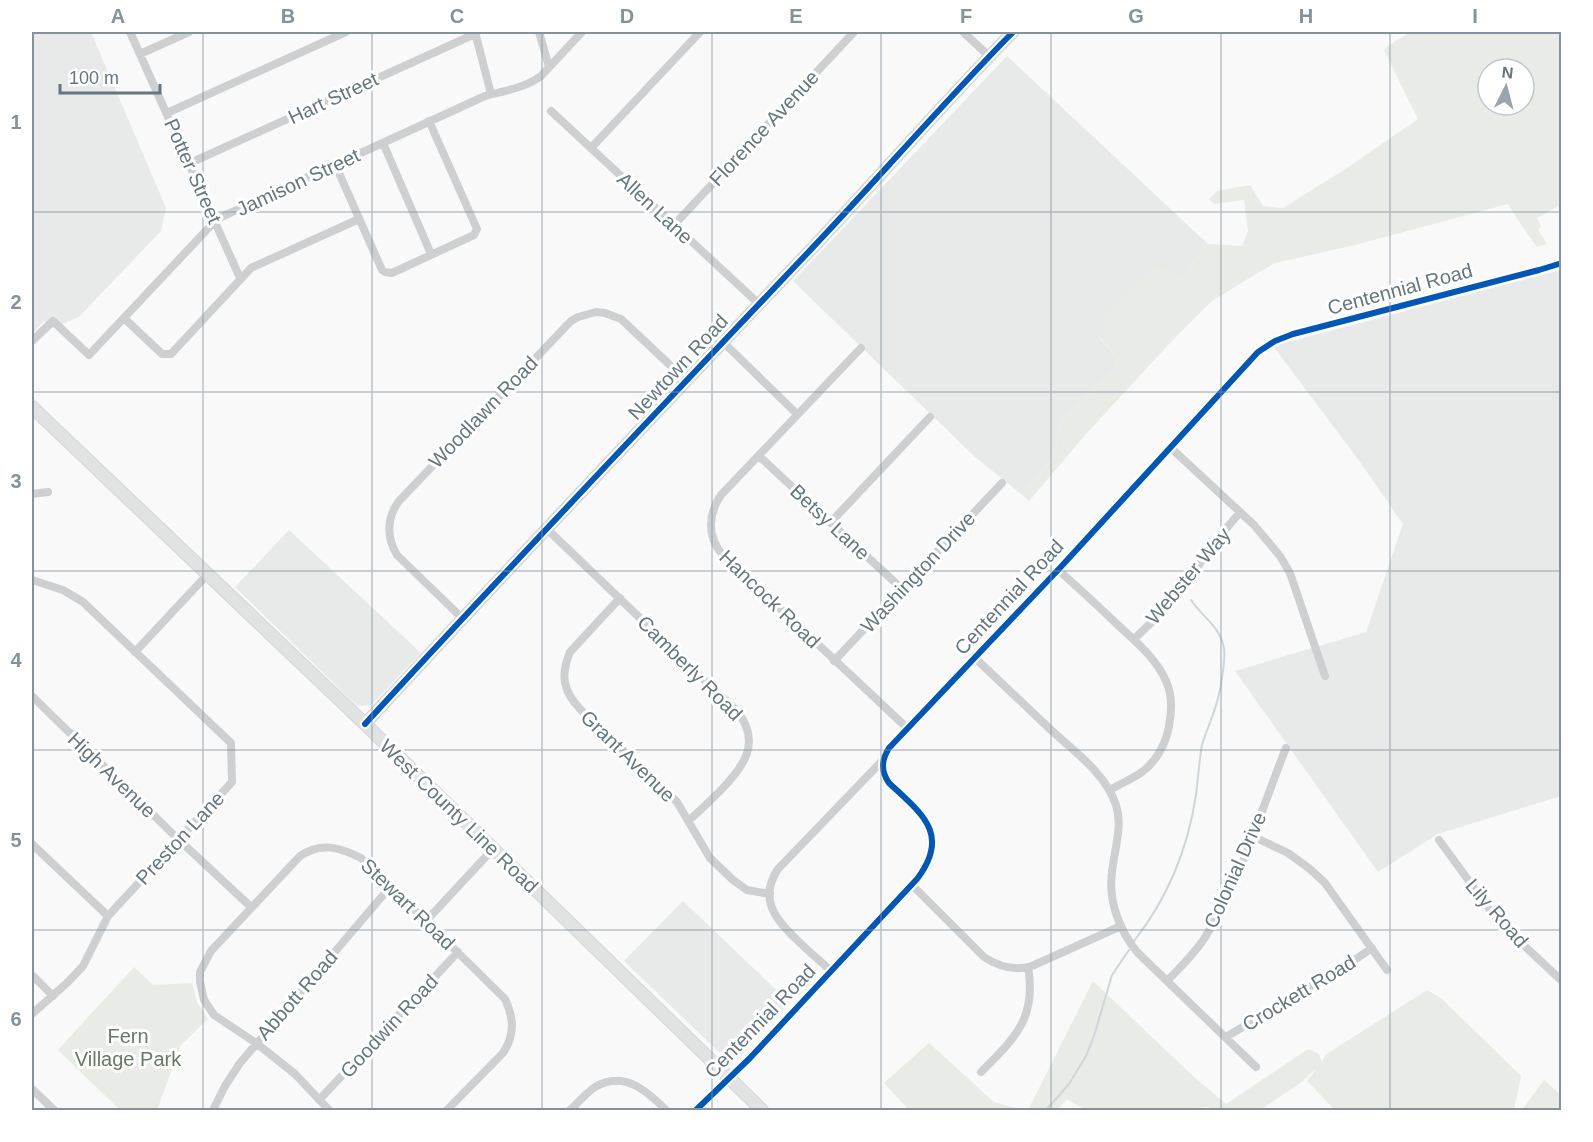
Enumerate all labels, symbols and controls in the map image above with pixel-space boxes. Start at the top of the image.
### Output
text: A [111,5,125,27]
text: B [281,5,295,27]
text: C [450,5,464,27]
text: D [620,5,634,27]
text: E [789,5,803,27]
text: F [960,5,972,27]
text: G [1128,5,1144,27]
text: H [1299,5,1313,27]
text: I [1472,5,1478,27]
scale bar [60,57,160,95]
north arrow [1476,57,1536,117]
text: N [1501,64,1514,82]
street label: Florence Avenue [705,66,823,190]
street label: Hart Street [285,67,382,128]
text: 100 m [69,68,119,88]
text: 1 [10,111,22,133]
street label: Potter Street [160,115,226,227]
street label: Jamison Street [233,144,363,220]
street label: Allen Lane [613,168,697,248]
street label: Centennial Road [1325,259,1475,319]
text: 2 [10,291,22,313]
street label: Newtown Road [624,310,732,424]
street label: Woodlawn Road [424,352,542,472]
text: 3 [10,470,22,492]
street label: Betsy Lane [786,480,874,564]
street label: Washington Drive [856,507,980,637]
street label: Webster Way [1141,523,1235,629]
street label: Centennial Road [950,535,1068,659]
street label: Hancock Road [715,546,825,652]
street label: Camberly Road [633,611,747,725]
text: 4 [10,649,22,671]
street label: Grant Avenue [576,706,680,806]
street label: High Avenue [64,728,160,822]
street label: West County Line Road [376,735,542,897]
street label: Preston Lane [131,787,229,889]
street label: Colonial Drive [1200,809,1270,931]
text: 5 [10,829,22,851]
street label: Stewart Road [357,854,459,954]
street label: Lily Road [1461,874,1533,952]
street label: Abbott Road [252,946,342,1044]
street label: Crockett Road [1239,951,1359,1035]
street label: Centennial Road [700,960,820,1082]
street label: Goodwin Road [336,970,442,1082]
text: 6 [10,1008,22,1030]
park label: Fern Village Park [75,1025,182,1070]

